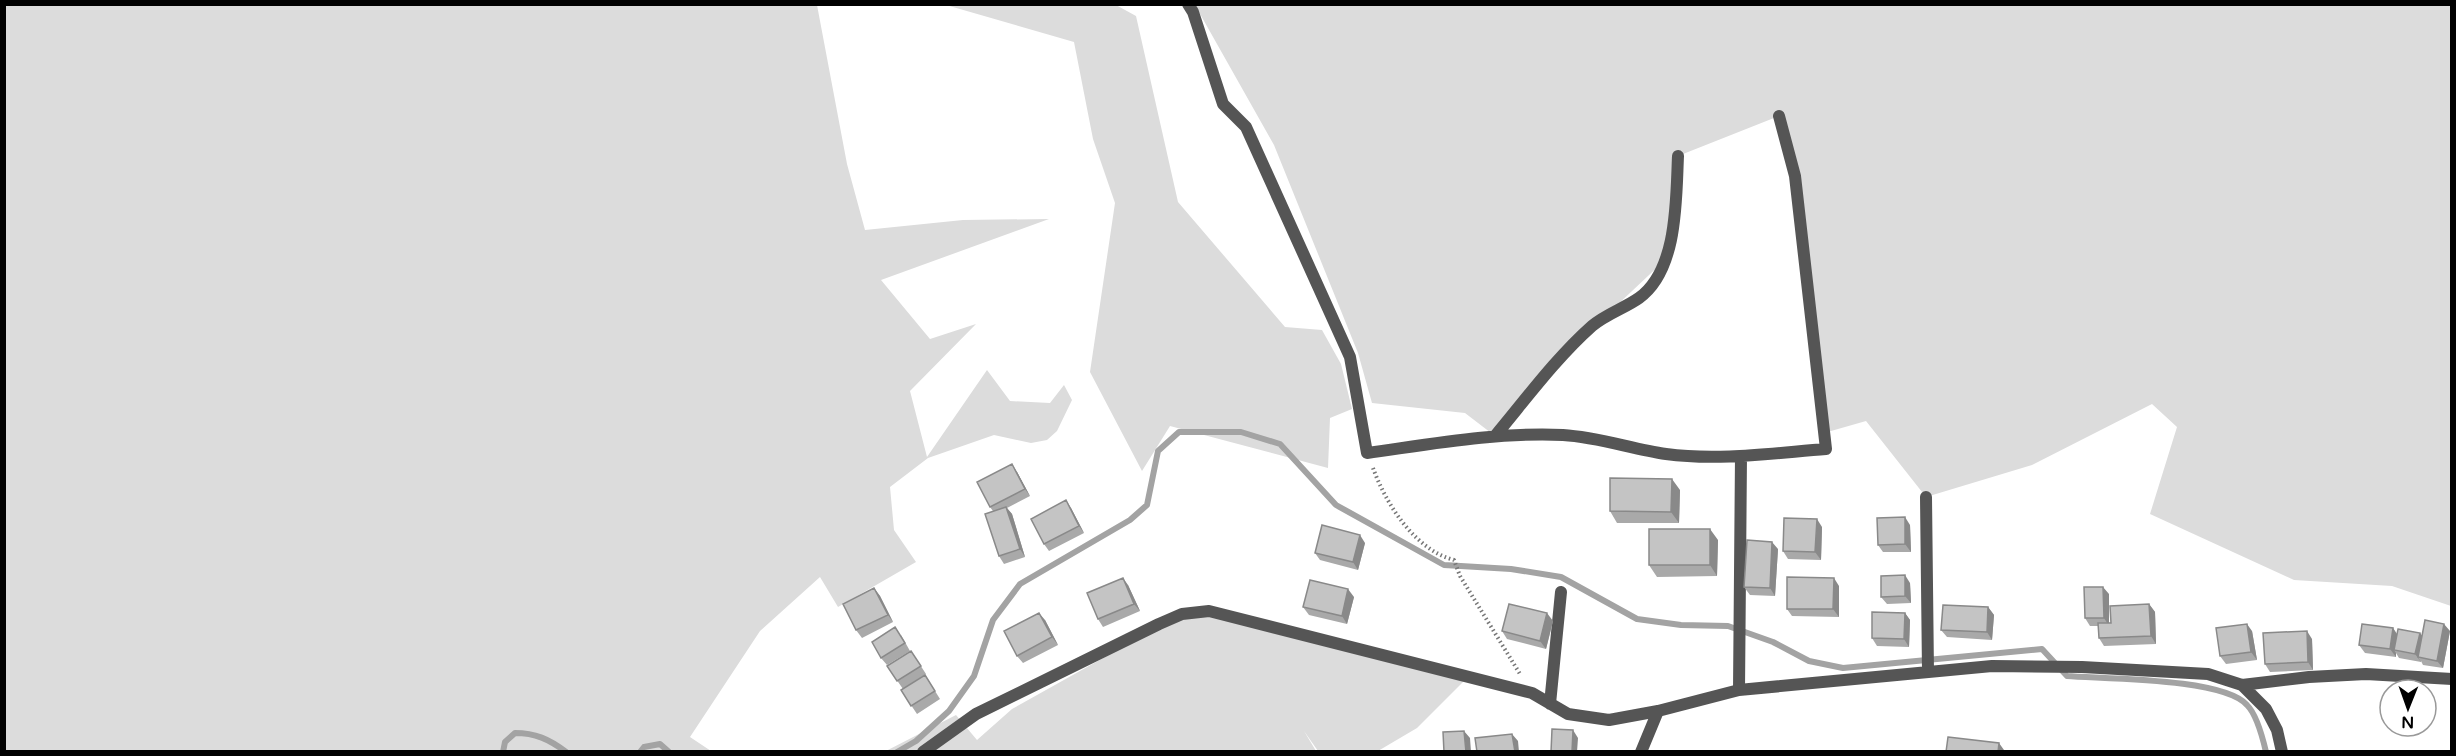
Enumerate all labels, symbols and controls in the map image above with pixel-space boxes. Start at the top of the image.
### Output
north arrow [2378,678,2438,738]
text: N [2401,712,2414,732]

